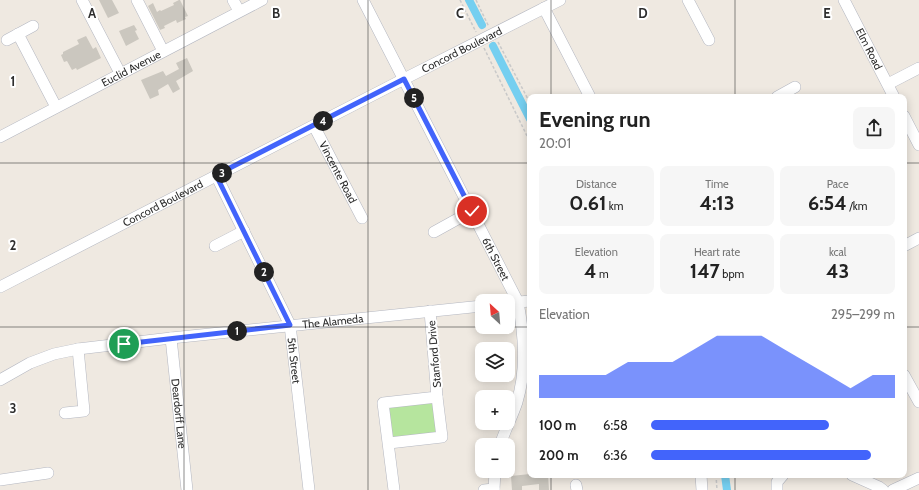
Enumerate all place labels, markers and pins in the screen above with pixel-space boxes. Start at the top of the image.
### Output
pin: 5 [404,88,424,108]
pin: 4 [313,111,333,131]
pin: 3 [212,163,232,183]
pin [455,194,489,228]
pin: 2 [254,262,274,282]
pin: 1 [227,321,247,341]
pin [107,327,141,361]

